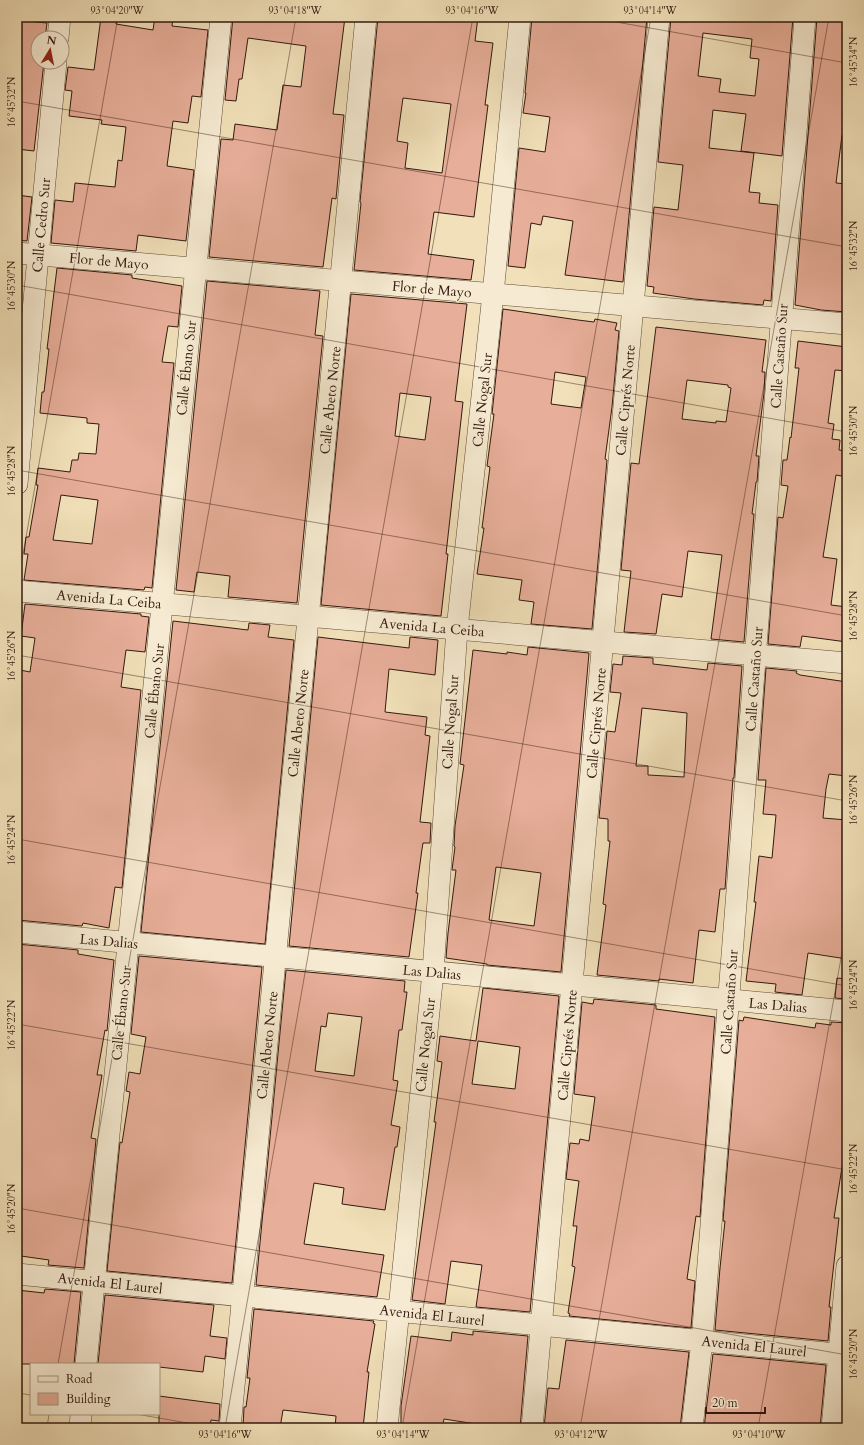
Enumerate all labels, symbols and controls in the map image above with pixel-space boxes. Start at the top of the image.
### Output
text: 93°04'20"W [90,4,145,18]
text: 93°04'18"W [268,4,323,18]
text: 93°04'16"W [445,4,500,18]
text: 93°04'14"W [623,4,678,18]
north arrow [30,30,70,70]
text: N [46,32,58,49]
text: 16°45'34"N [847,36,861,87]
text: 16°45'32"N [5,76,19,127]
street label: Calle Cedro Sur [28,176,55,273]
text: 16°45'32"N [847,220,861,271]
street label: Flor de Mayo [68,249,150,274]
text: 16°45'30"N [5,260,19,311]
street label: Flor de Mayo [391,277,473,302]
street label: Calle Castaño Sur [766,302,793,409]
street label: Calle Ébano Sur [172,319,201,416]
street label: Calle Ciprés Norte [611,344,640,456]
street label: Calle Abeto Norte [315,345,346,455]
street label: Calle Nogal Sur [468,351,497,448]
text: 16°45'30"N [847,405,861,456]
text: 16°45'28"N [5,445,19,496]
street label: Avenida La Ceiba [56,585,162,614]
text: 16°45'28"N [847,590,861,641]
street label: Avenida La Ceiba [379,613,485,642]
street label: Calle Castaño Sur [741,625,768,732]
text: 16°45'26"N [5,630,19,681]
street label: Calle Ébano Sur [140,642,169,739]
street label: Calle Ciprés Norte [582,667,611,779]
street label: Calle Abeto Norte [283,668,314,778]
street label: Calle Nogal Sur [438,673,463,770]
text: 16°45'26"N [847,774,861,825]
text: 16°45'24"N [5,814,19,865]
street label: Las Dalias [79,929,139,954]
street label: Calle Castaño Sur [716,948,743,1055]
text: 16°45'24"N [847,959,861,1010]
street label: Las Dalias [402,960,462,985]
street label: Calle Ébano Sur [107,964,136,1061]
street label: Calle Ciprés Norte [553,989,582,1101]
street label: Calle Abeto Norte [252,990,283,1100]
street label: Las Dalias [748,993,808,1018]
street label: Calle Nogal Sur [411,996,440,1093]
text: 16°45'22"N [5,999,19,1050]
text: 16°45'22"N [847,1143,861,1194]
text: 16°45'20"N [5,1183,19,1234]
street label: Avenida El Laurel [56,1269,164,1299]
street label: Avenida El Laurel [378,1301,486,1331]
text: 16°45'20"N [847,1328,861,1379]
street label: Avenida El Laurel [700,1332,808,1362]
legend [30,1363,160,1415]
text: Road [66,1371,93,1387]
scale bar [706,1389,765,1415]
text: Building [66,1391,111,1407]
text: 20 m [712,1395,739,1411]
text: 93°04'16"W [198,1428,253,1442]
text: 93°04'14"W [376,1428,431,1442]
text: 93°04'12"W [554,1428,609,1442]
text: 93°04'10"W [732,1428,787,1442]

